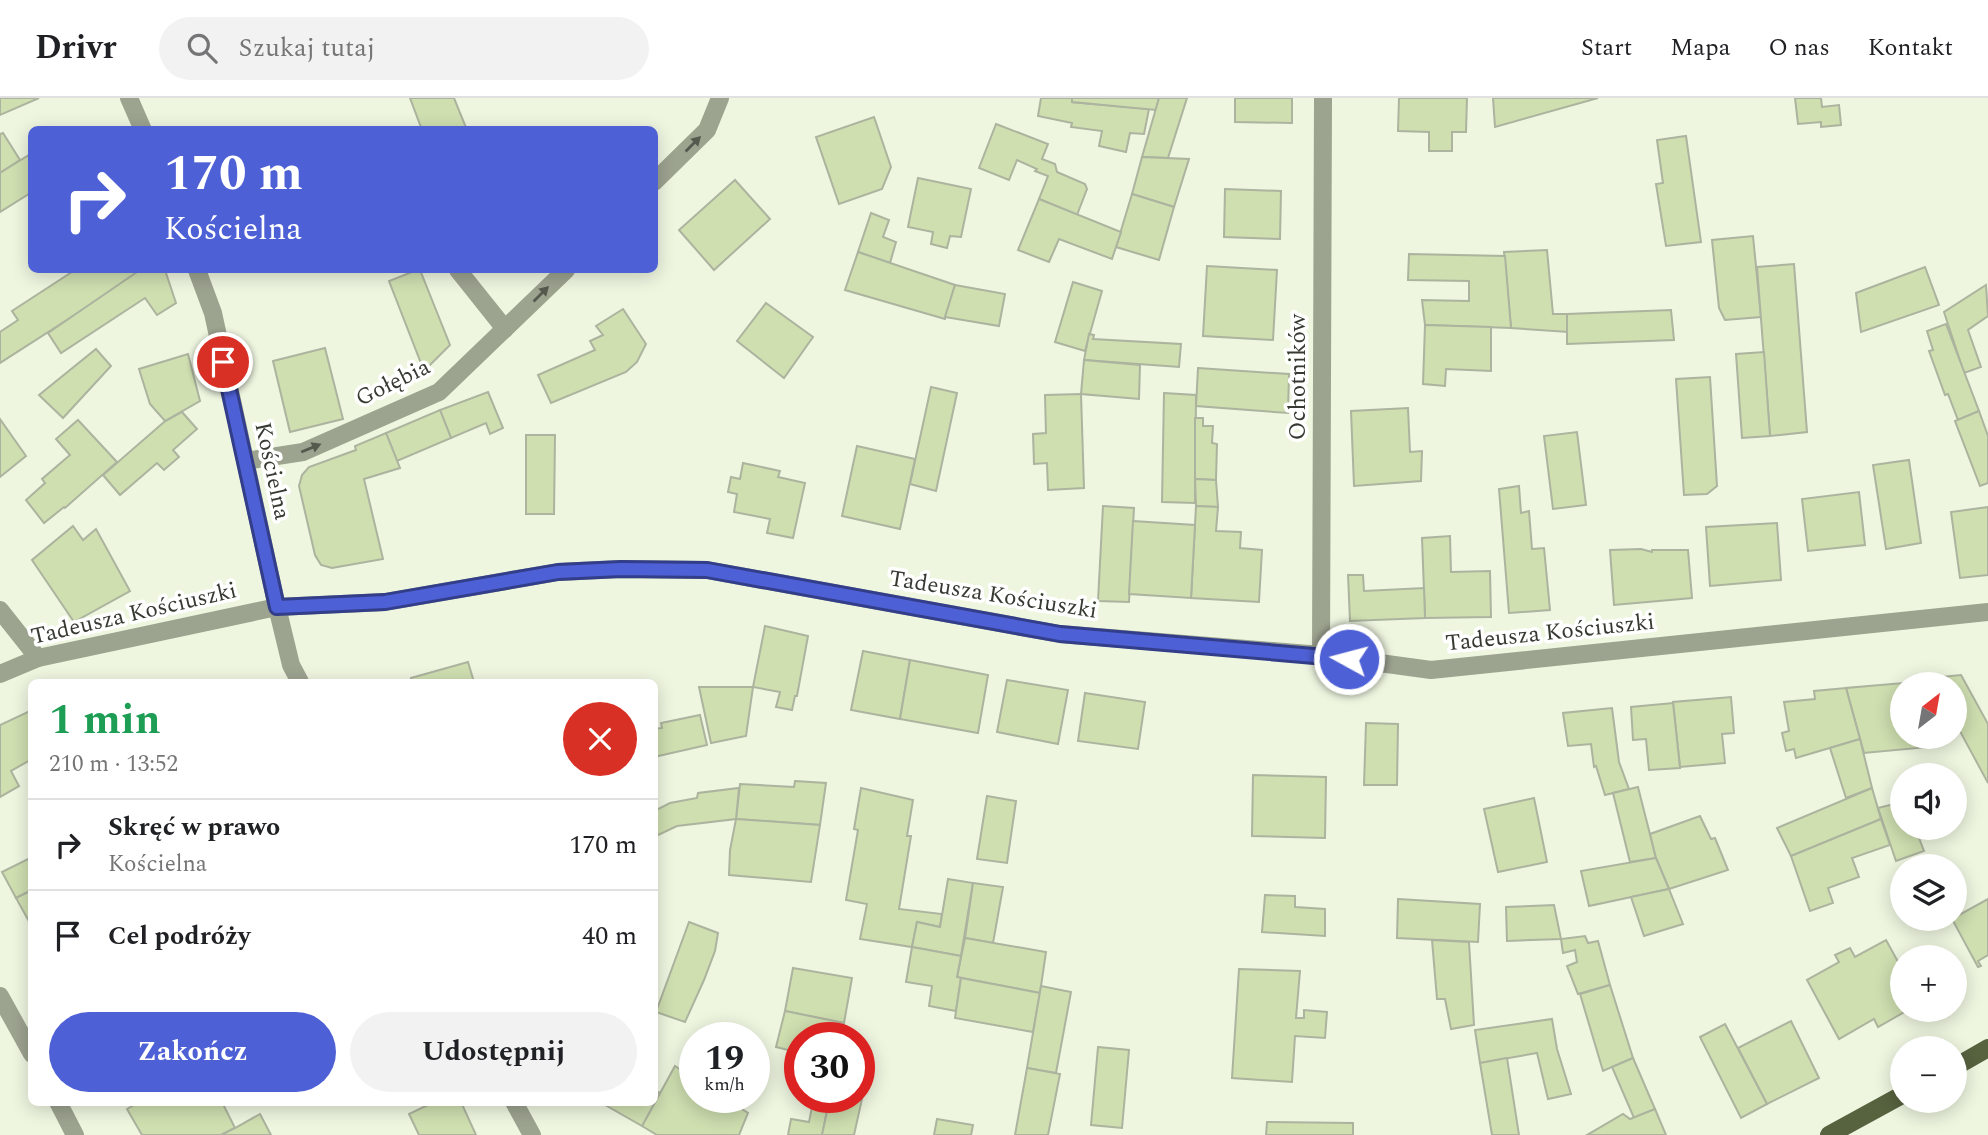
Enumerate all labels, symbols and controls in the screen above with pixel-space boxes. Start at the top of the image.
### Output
search box [159,17,649,80]
text: Drivr [35,23,117,73]
text: Szukaj tutaj [239,28,375,68]
icon: search [183,29,221,67]
text: Start [1581,30,1632,66]
text: Mapa [1670,30,1730,66]
text: O nas [1768,30,1830,66]
text: Kontakt [1868,30,1953,66]
one-way arrow [685,136,701,152]
text: 170 m [164,137,303,212]
icon: right [49,154,140,245]
text: Kościelna [164,205,302,254]
one-way arrow [532,286,548,303]
street label: Ochotników [1281,313,1316,440]
pin [193,332,253,392]
icon: arrive [204,343,242,381]
street label: Gołębia [350,350,436,416]
street label: Kościelna [245,419,299,523]
one-way arrow [301,442,322,453]
street label: Tadeusza Kościuszki [886,561,1100,629]
street label: Tadeusza Kościuszki [28,573,240,655]
street label: Tadeusza Kościuszki [1444,605,1656,661]
position arrow [1312,622,1386,696]
north arrow [1890,672,1967,749]
map controls [1890,672,1967,1113]
text: 1 min [49,689,161,752]
button: close [563,702,637,776]
text: 210 m · 13:52 [49,747,178,782]
button: sound [1890,763,1967,840]
text: Skręć w prawo [108,807,280,847]
text: 170 m [569,825,637,865]
icon: right [49,826,87,864]
text: Kościelna [108,847,207,882]
button: layers [1890,854,1967,931]
text: Cel podróży [108,916,250,956]
text: 40 m [582,916,637,956]
icon: arrive [49,917,87,955]
button: + [1890,945,1967,1022]
button: Zakończ [49,1012,336,1092]
button: Udostępnij [350,1012,637,1092]
speed limit sign: 30 [784,1022,875,1113]
text: 19 [705,1032,744,1085]
button: − [1890,1036,1967,1113]
text: km/h [704,1071,745,1098]

